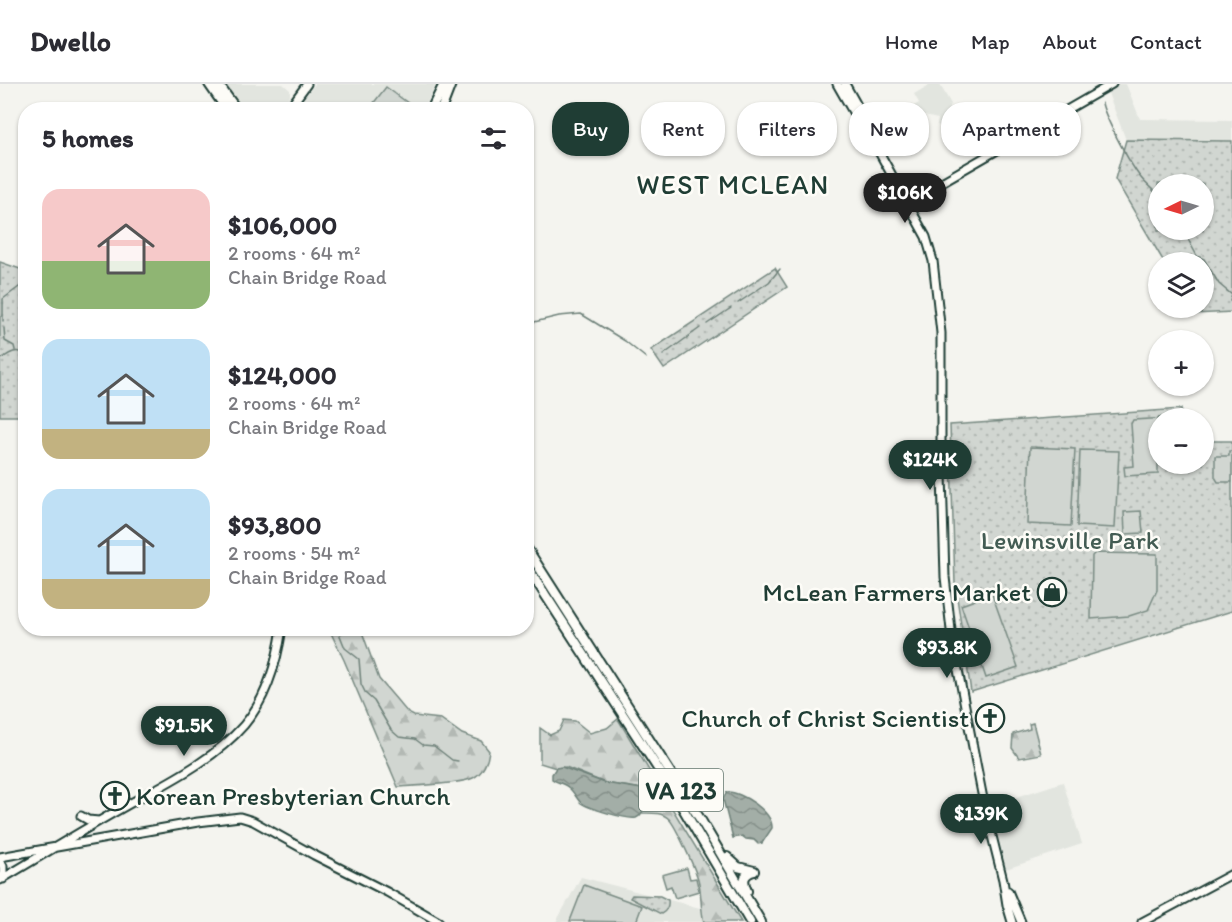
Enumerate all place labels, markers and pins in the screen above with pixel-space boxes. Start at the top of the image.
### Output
pin: $106K [863,173,947,224]
pin: $124K [888,440,972,491]
place label: McLean Farmers Market [763,576,1031,608]
shop icon: McLean Farmers Market [1036,576,1068,608]
pin: $93.8K [898,628,996,679]
place label: Church of Christ Scientist [681,702,969,734]
church icon: Church of Christ Scientist [974,702,1006,734]
pin: $91.5K [135,706,233,757]
church icon: Korean Presbyterian Church [99,780,131,812]
place label: Korean Presbyterian Church [136,780,450,812]
pin: $139K [939,794,1023,845]

